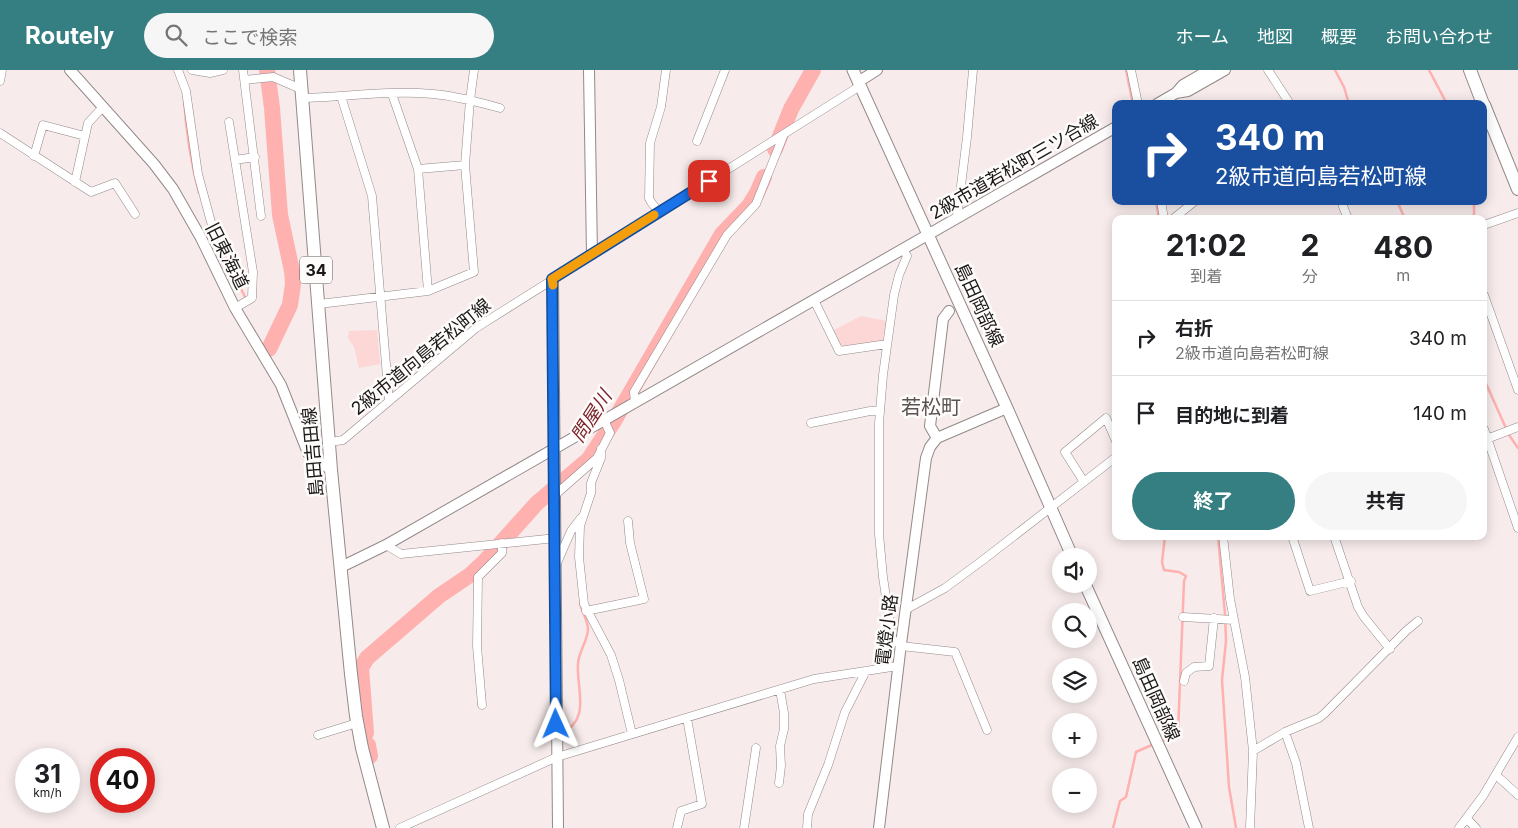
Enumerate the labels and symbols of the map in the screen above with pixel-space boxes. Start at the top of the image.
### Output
street label: 2級市道若松町三ツ合線 [926,110,1102,223]
pin [688,160,730,202]
street label: 旧東海道 [202,219,253,293]
road number: 34 [300,256,332,284]
street label: 島田岡部線 [951,260,1008,350]
street label: 2級市道向島若松町線 [347,294,495,419]
water label: 問屋川 [566,384,618,446]
district label: 若松町 [901,395,961,419]
street label: 島田吉田線 [298,406,327,498]
street label: 電燈小路 [872,593,901,667]
street label: 島田岡部線 [1129,653,1184,744]
position arrow [529,697,581,749]
speed limit sign: 40 [90,748,155,813]

